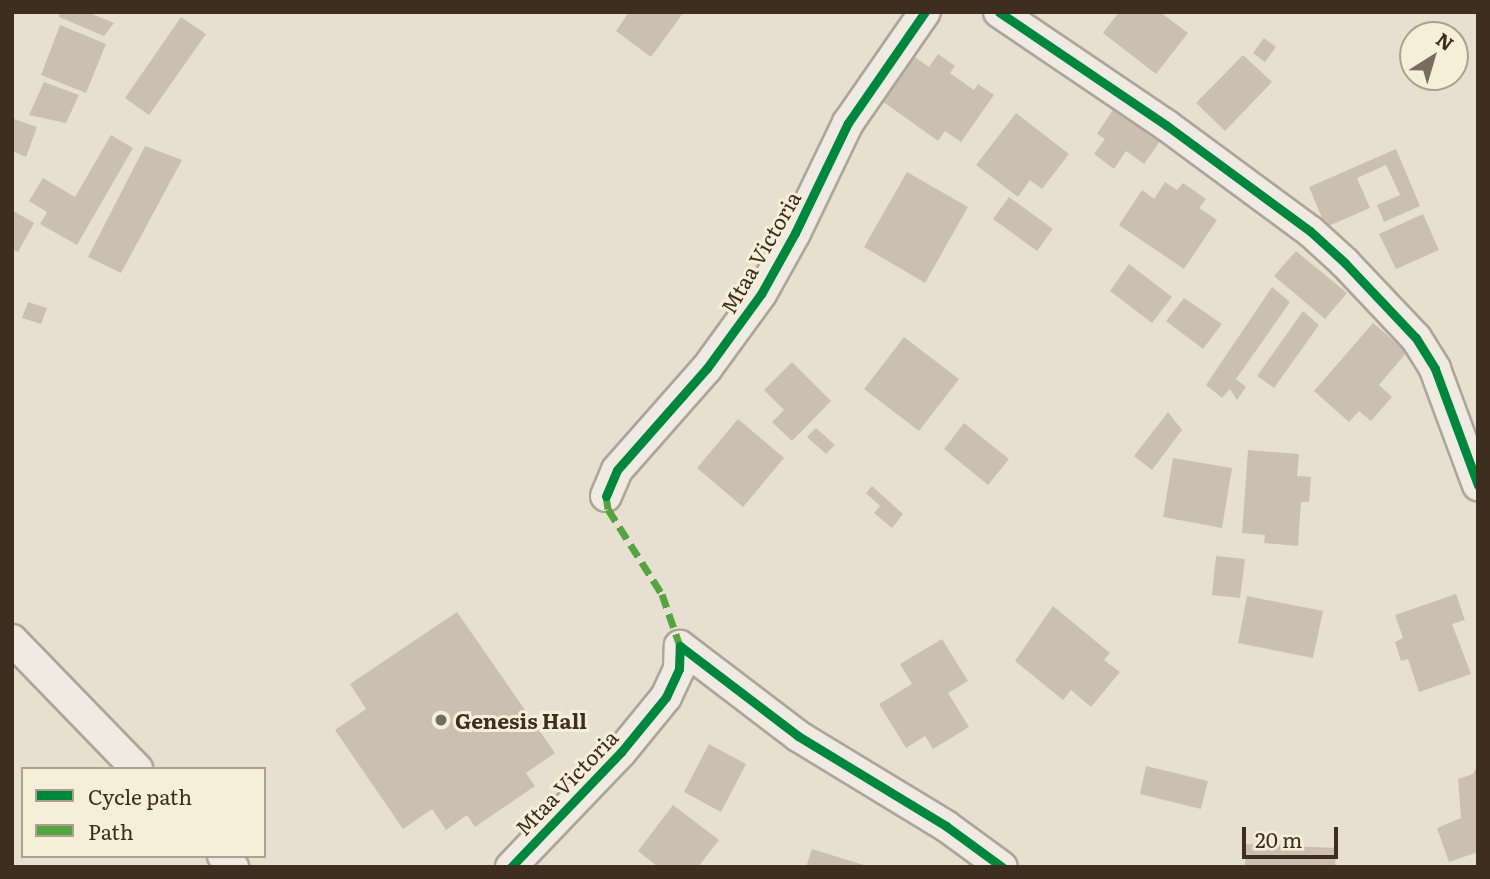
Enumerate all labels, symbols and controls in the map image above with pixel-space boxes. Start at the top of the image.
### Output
north arrow [1399,21,1469,91]
text: N [1431,25,1460,57]
street label: Mtaa Victoria [715,186,805,318]
place label: Genesis Hall [455,707,587,733]
marker: Genesis Hall [433,712,449,728]
street label: Mtaa Victoria [509,724,623,840]
legend [21,767,266,858]
text: Cycle path [88,780,192,811]
scale bar [1245,812,1341,856]
text: Path [88,815,134,846]
text: 20 m [1255,823,1302,854]

